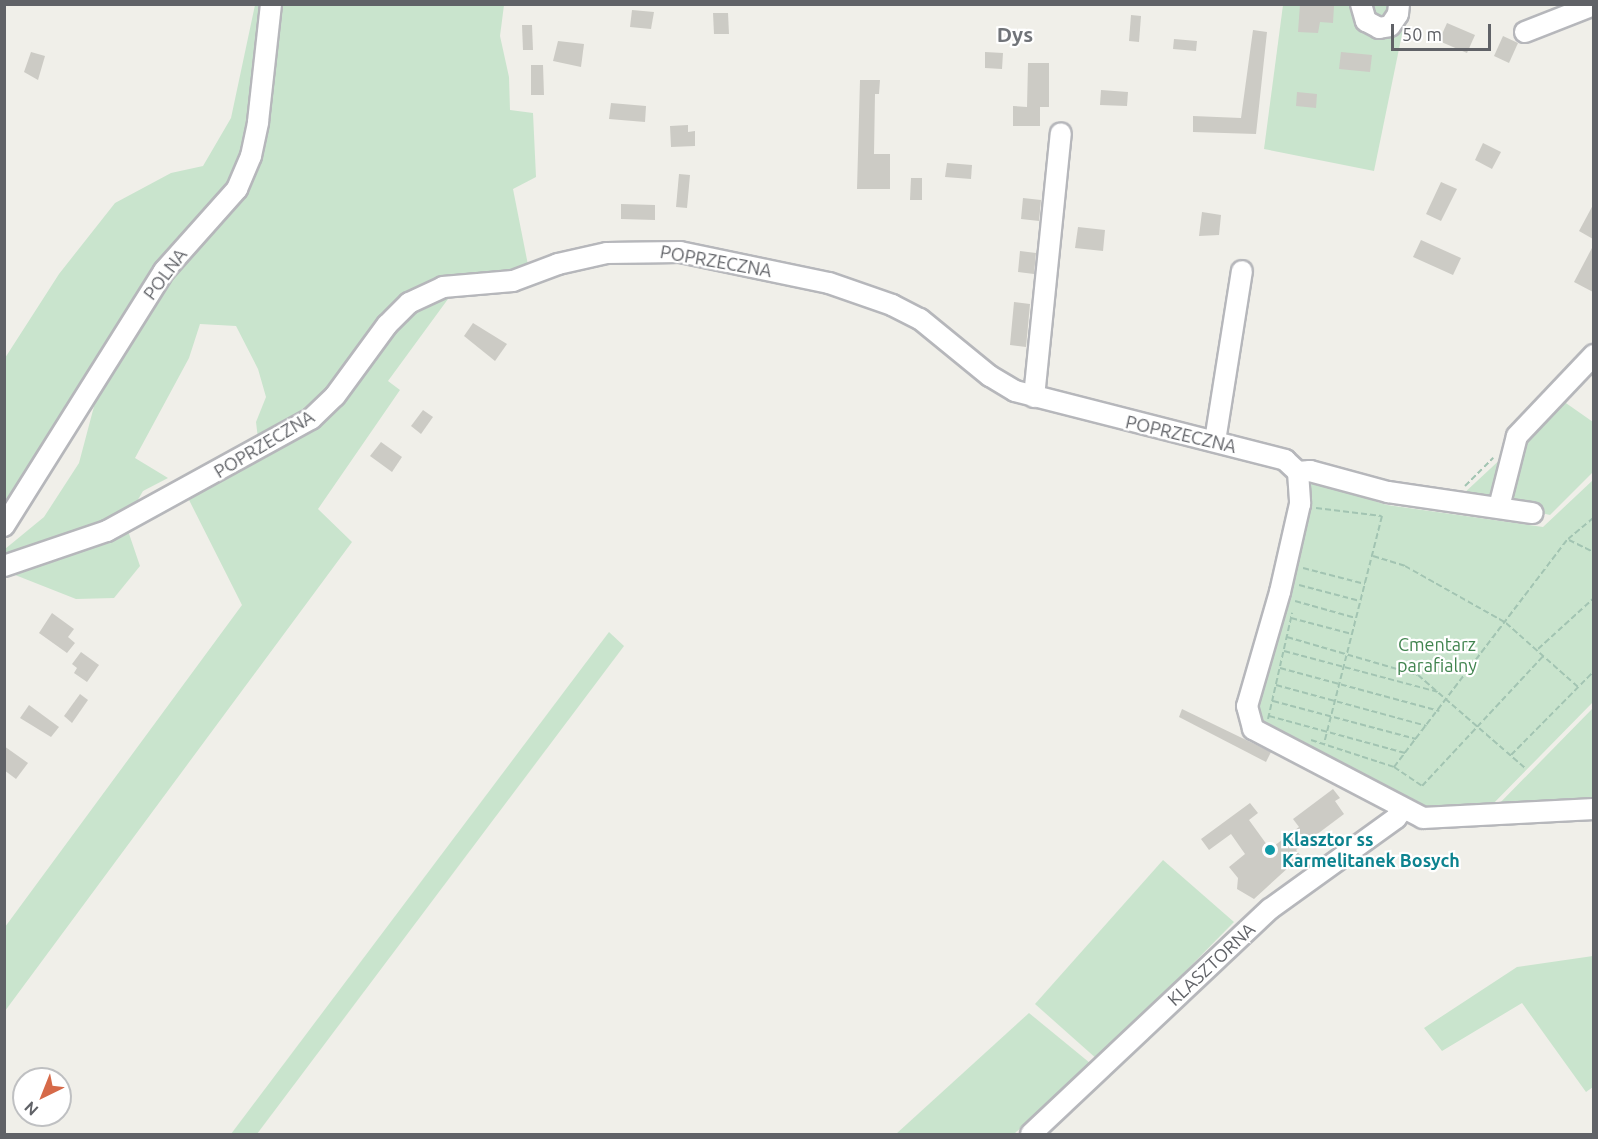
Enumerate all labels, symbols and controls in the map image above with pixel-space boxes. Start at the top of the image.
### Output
scale bar [1394,12,1494,50]
district label: Dys [997,21,1033,47]
text: 50 m [1402,24,1442,44]
street label: POPRZECZNA [658,241,774,281]
street label: POLNA [139,244,191,304]
street label: POPRZECZNA [210,406,318,482]
street label: POPRZECZNA [1124,411,1238,457]
park label: Cmentarz parafialny [1397,634,1477,676]
place label: Klasztor ss Karmelitanek Bosych [1282,829,1460,872]
marker: Klasztor ss Karmelitanek Bosych [1263,843,1277,857]
street label: KLASZTORNA [1163,918,1259,1010]
north arrow [12,1067,72,1127]
text: N [21,1098,42,1119]

